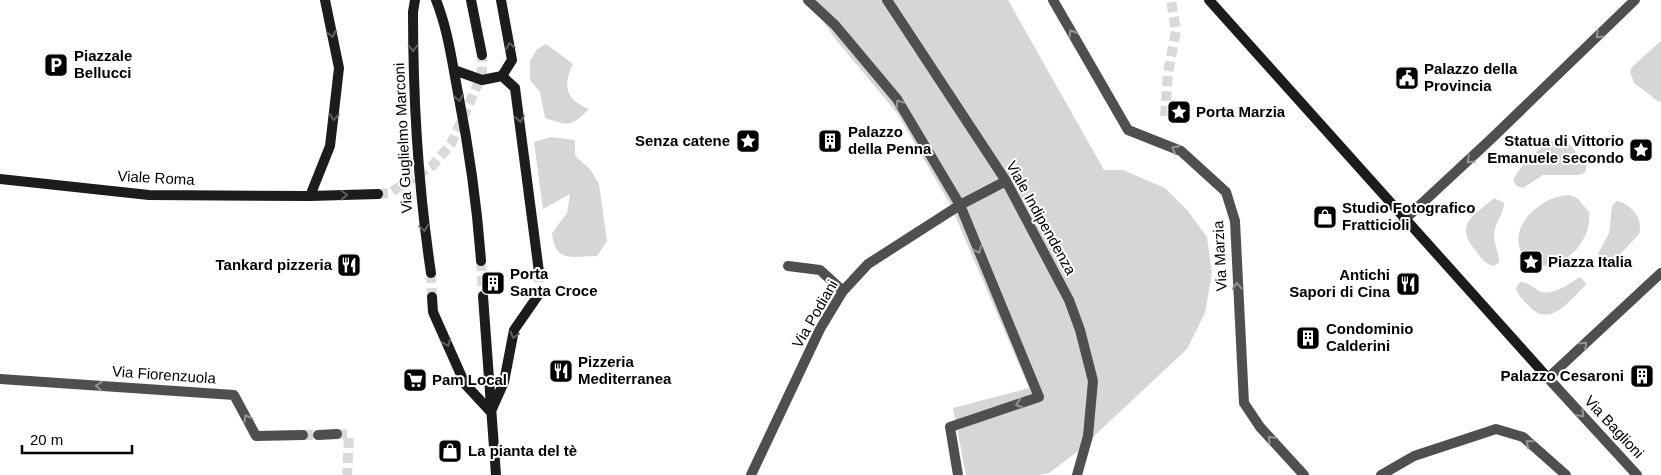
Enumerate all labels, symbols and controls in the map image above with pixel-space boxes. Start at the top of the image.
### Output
one-way arrow [1068,29,1078,38]
one-way arrow [1596,29,1605,38]
one-way arrow [326,30,337,38]
one-way arrow [505,41,515,50]
one-way arrow [408,45,418,53]
place label: Piazzale Bellucci [74,47,132,81]
parking icon: Piazzale Bellucci [43,52,69,78]
place label: Palazzo della Provincia [1424,60,1518,94]
street label: Via Guglielmo Marconi [390,62,415,214]
public building icon: Palazzo della Provincia [1394,65,1420,91]
one-way arrow [454,94,464,103]
place icon: Porta Marzia [1166,99,1192,125]
one-way arrow [896,100,905,109]
place label: Porta Marzia [1196,103,1286,120]
one-way arrow [328,113,339,121]
one-way arrow [514,114,524,123]
place label: Palazzo della Penna [848,123,932,157]
place icon: Senza catene [735,128,761,154]
building icon: Palazzo della Penna [817,128,843,154]
place label: Senza catene [635,132,730,149]
place label: Statua di Vittorio Emanuele secondo [1487,132,1624,166]
place icon: Statua di Vittorio Emanuele secondo [1628,137,1654,163]
one-way arrow [1171,145,1180,155]
one-way arrow [1466,154,1475,163]
street label: Viale Indipendenza [1003,158,1080,278]
street label: Viale Roma [117,167,196,188]
one-way arrow [341,190,349,201]
place label: Studio Fotografico Fratticioli [1342,199,1475,233]
shop icon: Studio Fotografico Fratticioli [1312,204,1338,230]
street label: Via Marzia [1209,220,1230,292]
one-way arrow [418,224,429,232]
one-way arrow [973,246,983,254]
place icon: Piazza Italia [1518,249,1544,275]
restaurant icon: Tankard pizzeria [336,252,362,278]
place label: Piazza Italia [1548,253,1633,270]
place label: Tankard pizzeria [216,256,333,273]
place label: Porta Santa Croce [510,265,598,299]
place label: Antichi Sapori di Cina [1289,266,1391,300]
building icon: Porta Santa Croce [480,270,506,296]
restaurant icon: Antichi Sapori di Cina [1395,271,1421,297]
street label: Via Podiani [788,277,841,351]
one-way arrow [1232,282,1242,290]
place label: Condominio Calderini [1326,320,1413,354]
building icon: Condominio Calderini [1295,325,1321,351]
one-way arrow [509,330,519,339]
one-way arrow [440,338,451,347]
one-way arrow [1579,342,1588,351]
place label: Pizzeria Mediterranea [578,353,672,387]
restaurant icon: Pizzeria Mediterranea [548,358,574,384]
street label: Via Fiorenzuola [112,362,217,387]
building icon: Palazzo Cesaroni [1629,363,1655,389]
supermarket icon: Pam Local [402,367,428,393]
place label: Palazzo Cesaroni [1501,367,1624,384]
place label: Pam Local [432,371,507,388]
one-way arrow [94,381,102,392]
street label: Via Baglioni [1581,392,1648,461]
one-way arrow [1015,398,1023,408]
one-way arrow [1575,409,1584,418]
one-way arrow [243,415,253,424]
scale bar [22,422,132,454]
text: 20 m [30,431,63,448]
one-way arrow [1268,436,1277,445]
shop icon: La pianta del tè [437,438,463,464]
one-way arrow [1526,440,1535,449]
place label: La pianta del tè [468,442,577,459]

